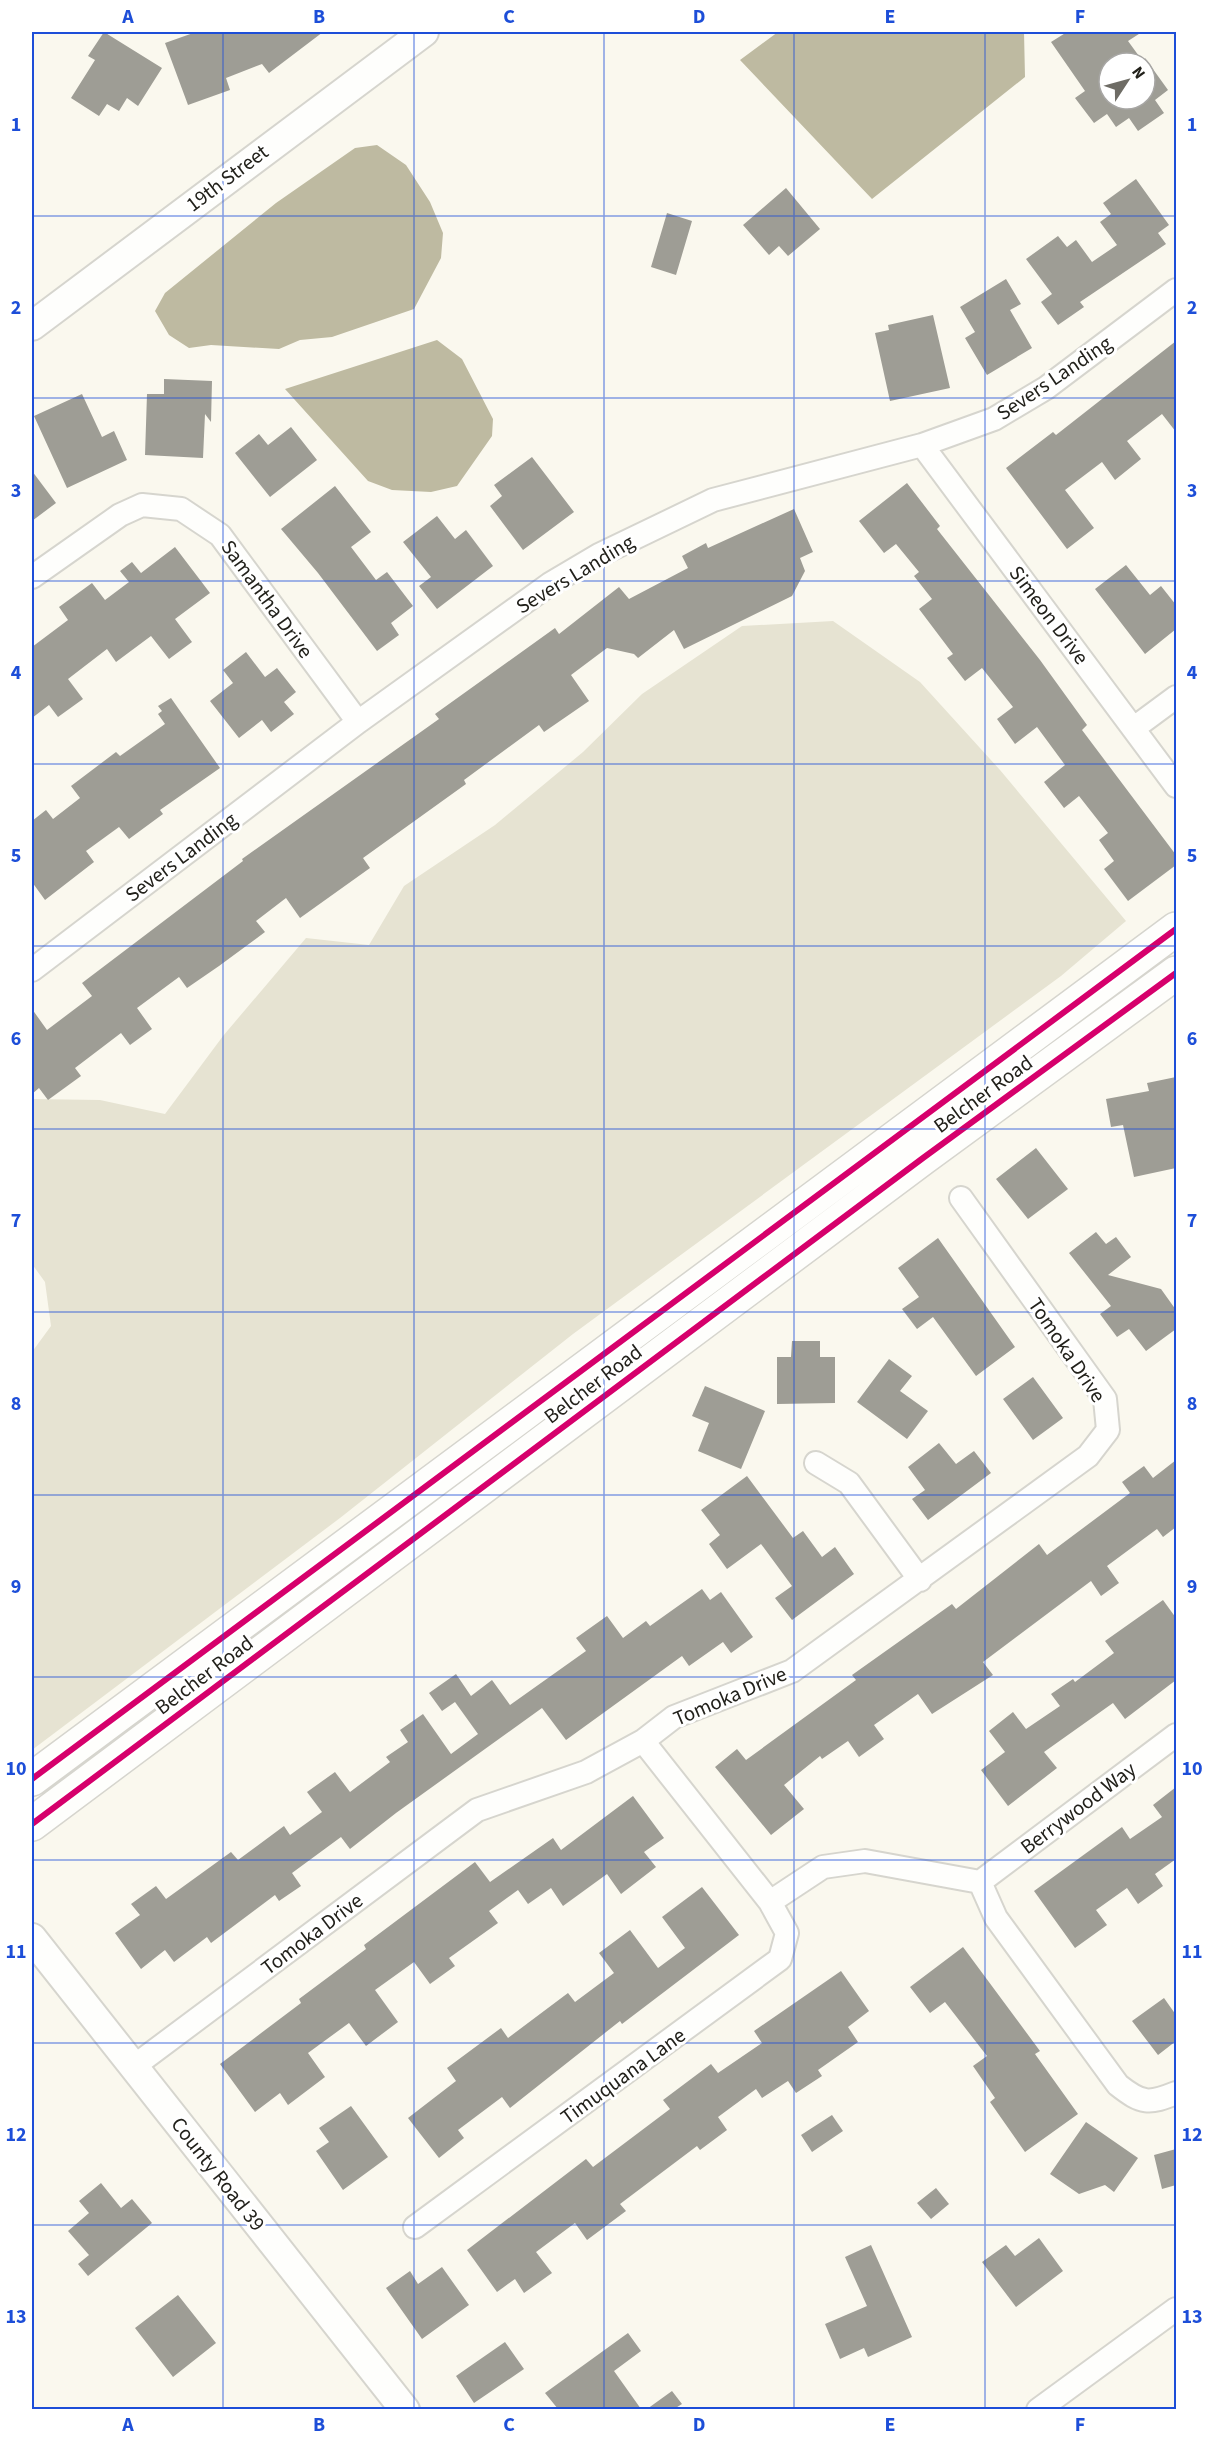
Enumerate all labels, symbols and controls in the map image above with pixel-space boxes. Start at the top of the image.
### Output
text: A [121,3,134,31]
text: B [313,3,325,31]
text: C [503,3,515,31]
text: D [693,3,705,31]
text: E [885,3,895,31]
text: F [1075,3,1085,31]
north arrow [1097,51,1157,111]
text: N [1126,62,1150,84]
text: 1 [11,111,21,139]
text: 1 [1187,111,1197,139]
street label: 19th Street [180,137,274,219]
text: 2 [11,294,21,322]
text: 2 [1187,294,1197,322]
street label: Severs Landing [990,328,1118,428]
text: 3 [11,477,21,505]
text: 3 [1187,477,1197,505]
street label: Severs Landing [510,527,640,621]
street label: Samantha Drive [214,534,320,664]
street label: Simeon Drive [1002,559,1096,671]
text: 4 [11,659,22,687]
text: 4 [1187,659,1198,687]
street label: Severs Landing [119,805,244,909]
text: 5 [11,842,21,870]
text: 5 [1187,842,1197,870]
text: 6 [11,1025,21,1053]
text: 6 [1187,1025,1197,1053]
street label: Belcher Road [927,1048,1039,1140]
text: 7 [11,1207,21,1235]
text: 7 [1187,1207,1197,1235]
street label: Tomoka Drive [1021,1292,1113,1408]
street label: Belcher Road [538,1337,648,1431]
text: 8 [11,1390,21,1418]
text: 8 [1187,1390,1197,1418]
text: 9 [11,1573,21,1601]
text: 9 [1187,1573,1197,1601]
street label: Belcher Road [149,1628,259,1722]
street label: Tomoka Drive [669,1659,791,1733]
street label: Berrywood Way [1014,1754,1142,1861]
text: 10 [5,1755,27,1783]
text: 10 [1181,1755,1203,1783]
street label: Tomoka Drive [255,1886,369,1982]
text: 11 [5,1938,27,1966]
text: 11 [1181,1938,1203,1966]
street label: Timuquana Lane [554,2020,692,2132]
street label: County Road 39 [164,2111,272,2237]
text: 12 [5,2121,27,2149]
text: 12 [1181,2121,1203,2149]
text: 13 [5,2303,27,2331]
text: 13 [1181,2303,1203,2331]
text: A [121,2411,134,2439]
text: B [313,2411,325,2439]
text: C [503,2411,515,2439]
text: D [693,2411,705,2439]
text: E [885,2411,895,2439]
text: F [1075,2411,1085,2439]

